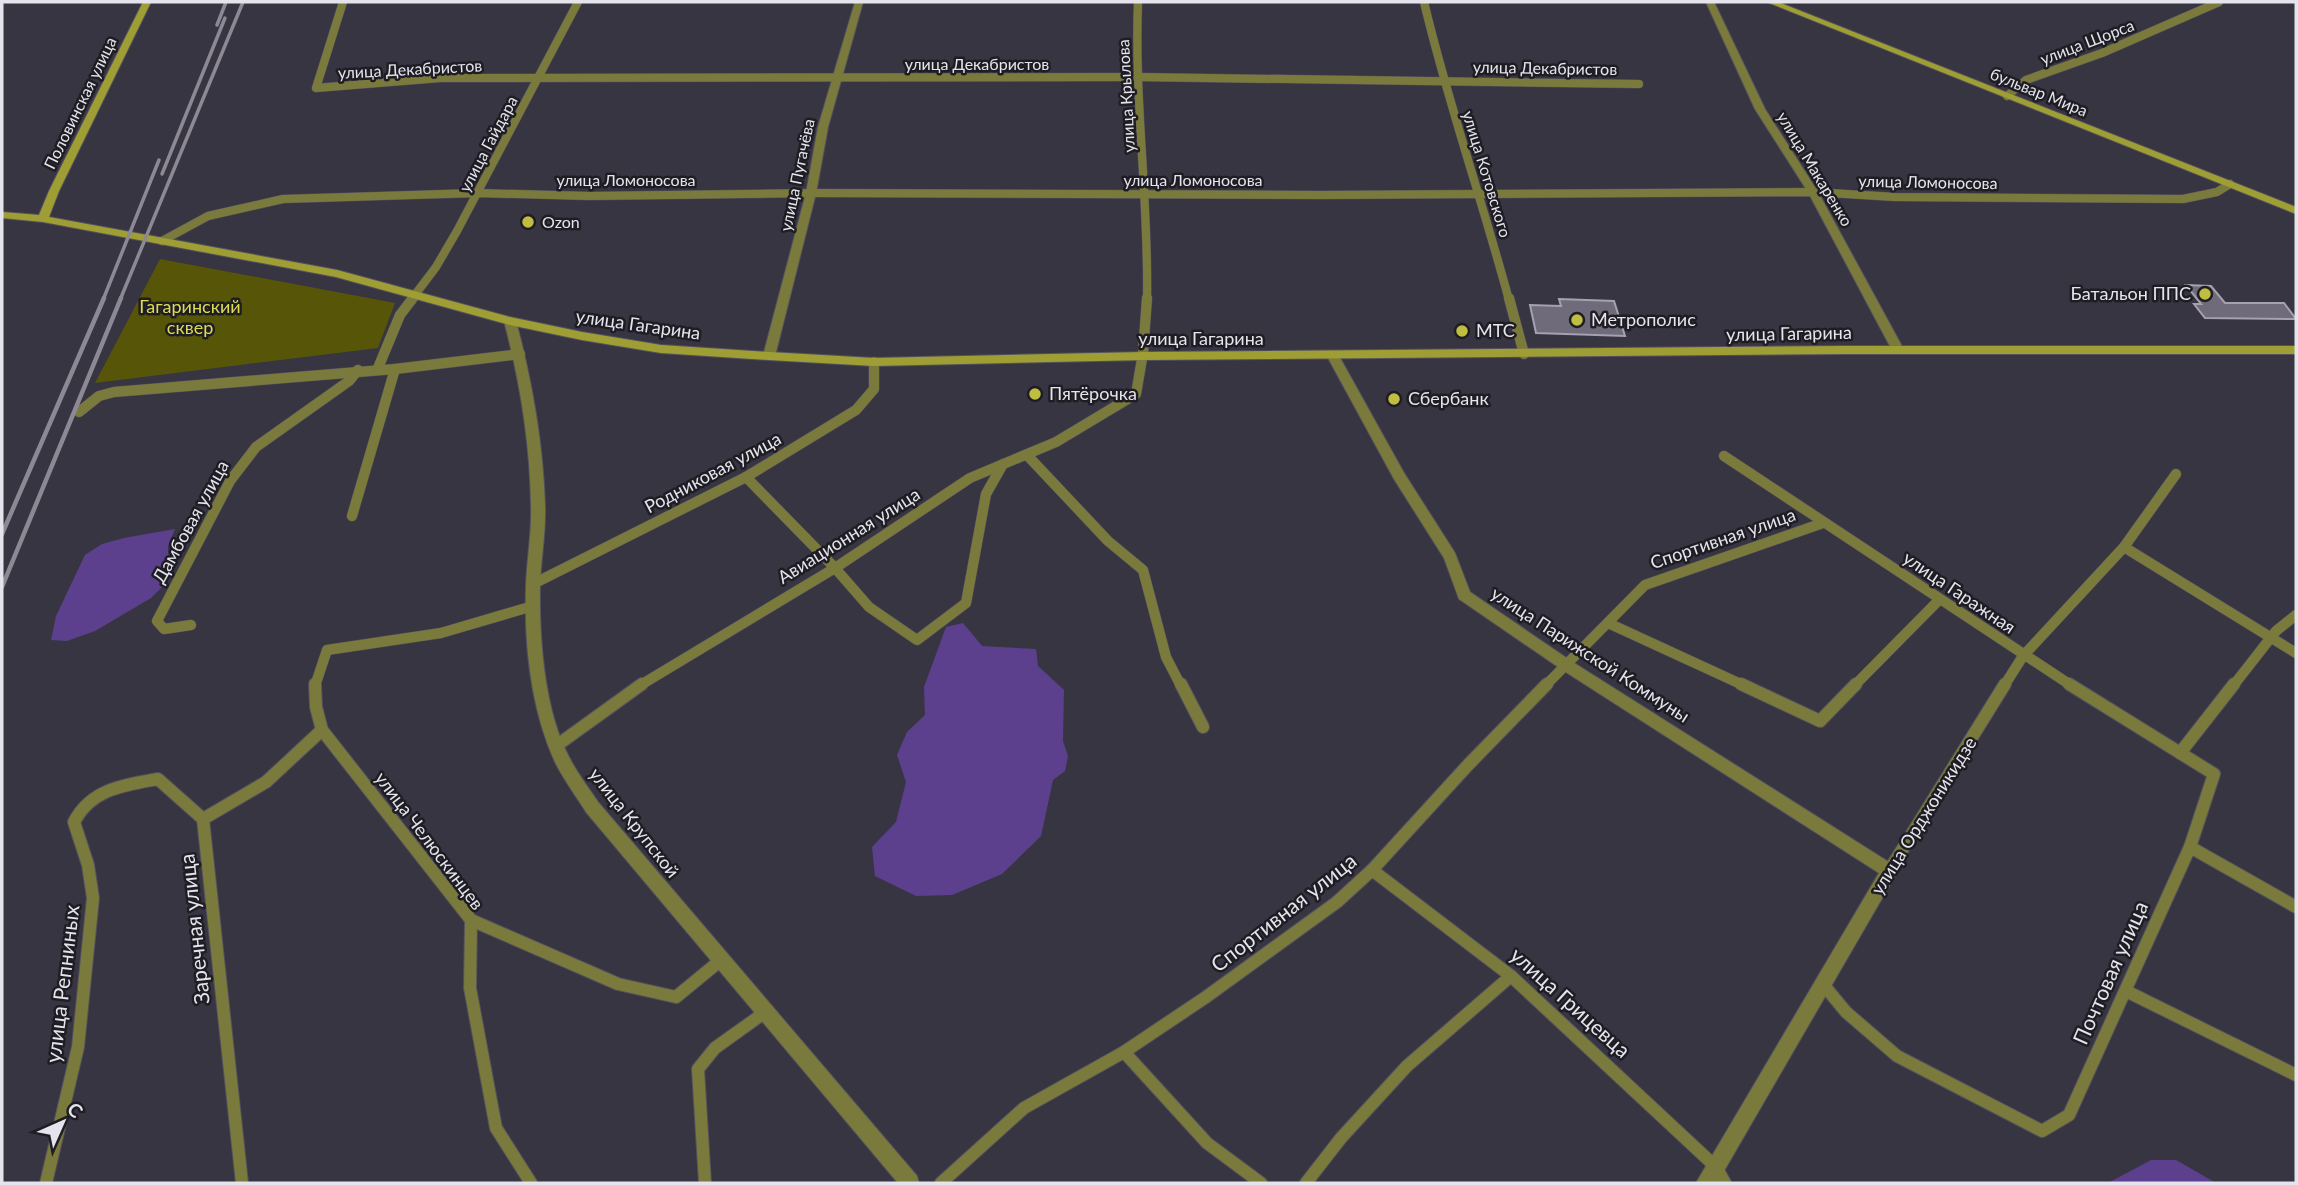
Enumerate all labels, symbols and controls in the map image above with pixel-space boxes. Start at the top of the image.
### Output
street label: улица Щорса [2037,15,2136,68]
street label: Половинская улица [39,34,120,172]
street label: улица Крылова [1113,39,1138,153]
street label: улица Декабристов [905,54,1049,73]
street label: улица Декабристов [337,55,483,82]
street label: улица Декабристов [1473,57,1617,78]
street label: бульвар Мира [1988,63,2091,120]
street label: улица Гайдара [454,93,521,195]
street label: улица Котовского [1459,108,1516,239]
street label: улица Макаренко [1774,108,1857,229]
street label: улица Пугачёва [775,117,818,233]
street label: улица Ломоносова [556,170,696,189]
street label: улица Ломоносова [1123,170,1263,189]
street label: улица Ломоносова [1858,171,1998,192]
place label: Ozon [542,212,580,231]
marker: Ozon [520,214,536,230]
place label: Батальон ППС [2071,282,2191,304]
marker: Батальон ППС [2197,286,2213,302]
park label: Гагаринский сквер [139,295,241,338]
street label: улица Гагарина [574,304,702,344]
place label: Метрополис [1591,308,1696,330]
marker: Метрополис [1569,312,1585,328]
place label: МТС [1476,319,1515,341]
street label: улица Гагарина [1726,321,1852,345]
marker: МТС [1454,323,1470,339]
street label: улица Гагарина [1138,327,1264,349]
place label: Пятёрочка [1049,382,1137,404]
marker: Пятёрочка [1027,386,1043,402]
place label: Сбербанк [1408,387,1489,409]
marker: Сбербанк [1386,391,1402,407]
street label: Родниковая улица [640,427,785,517]
street label: Дамбовая улица [147,456,233,587]
street label: Авиационная улица [773,482,924,588]
street label: Спортивная улица [1647,503,1798,573]
street label: улица Гаражная [1899,546,2020,638]
street label: улица Парижской Коммуны [1487,582,1694,727]
street label: улица Орджоникидзе [1866,733,1981,898]
street label: улица Крупской [585,763,684,882]
street label: улица Челюскинцев [371,767,489,914]
street label: Спортивная улица [1205,847,1361,976]
street label: Заречная улица [173,853,214,1006]
street label: Почтовая улица [2067,897,2152,1048]
street label: улица Репниных [39,903,84,1064]
street label: улица Грицевца [1506,942,1636,1062]
north arrow [28,1087,98,1157]
text: С [63,1097,88,1123]

